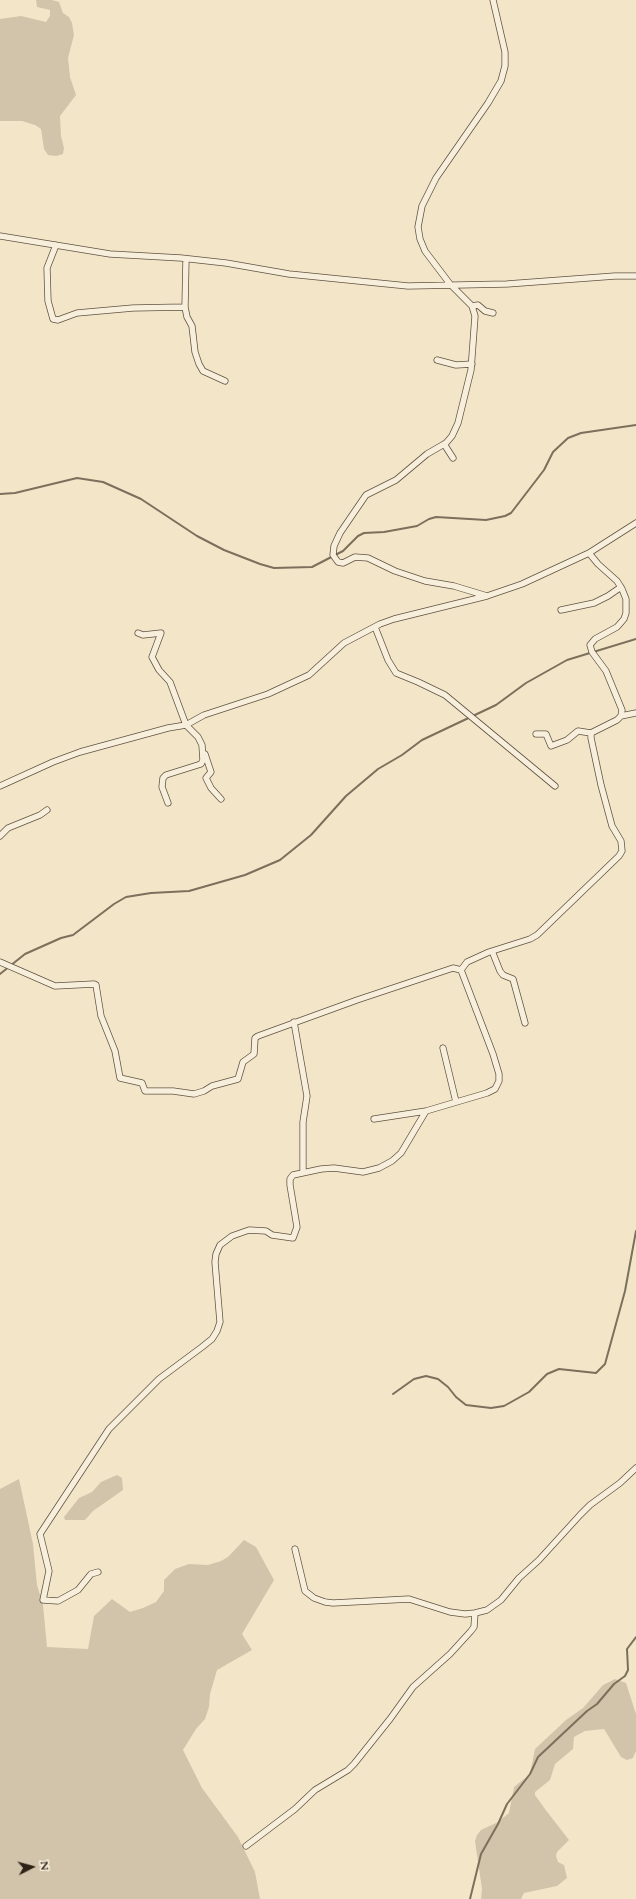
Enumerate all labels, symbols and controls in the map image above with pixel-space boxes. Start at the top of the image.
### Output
north arrow [12,1847,52,1887]
text: N [36,1860,52,1871]

